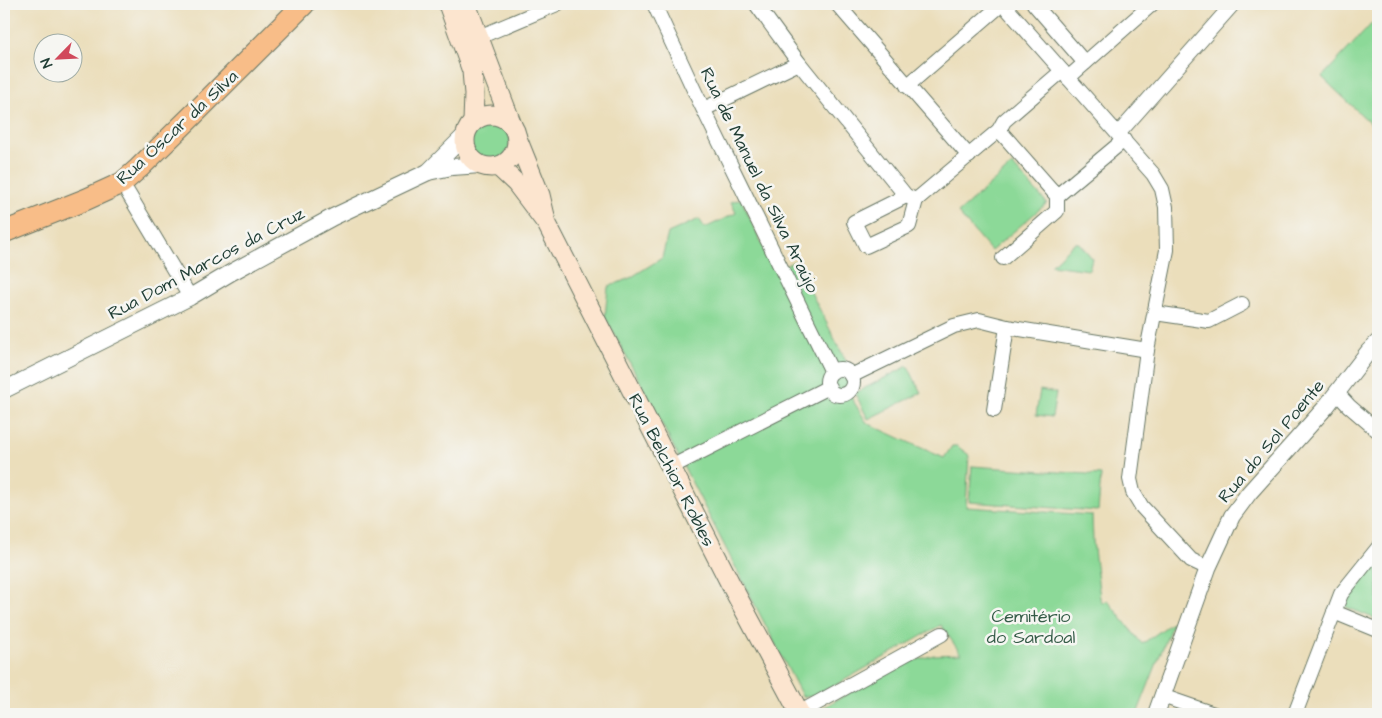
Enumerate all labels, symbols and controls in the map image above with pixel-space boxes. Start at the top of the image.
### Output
north arrow [32,32,82,82]
text: N [36,55,58,71]
street label: Rua de Manuel da Silva Araújo [694,63,825,297]
street label: Rua Óscar da Silva [111,64,244,190]
street label: Rua Dom Marcos da Cruz [103,201,309,326]
street label: Rua do Sol Poente [1212,374,1331,508]
street label: Rua Belchior Robles [622,389,721,551]
park label: Cemitério do Sardoal [987,604,1075,650]

